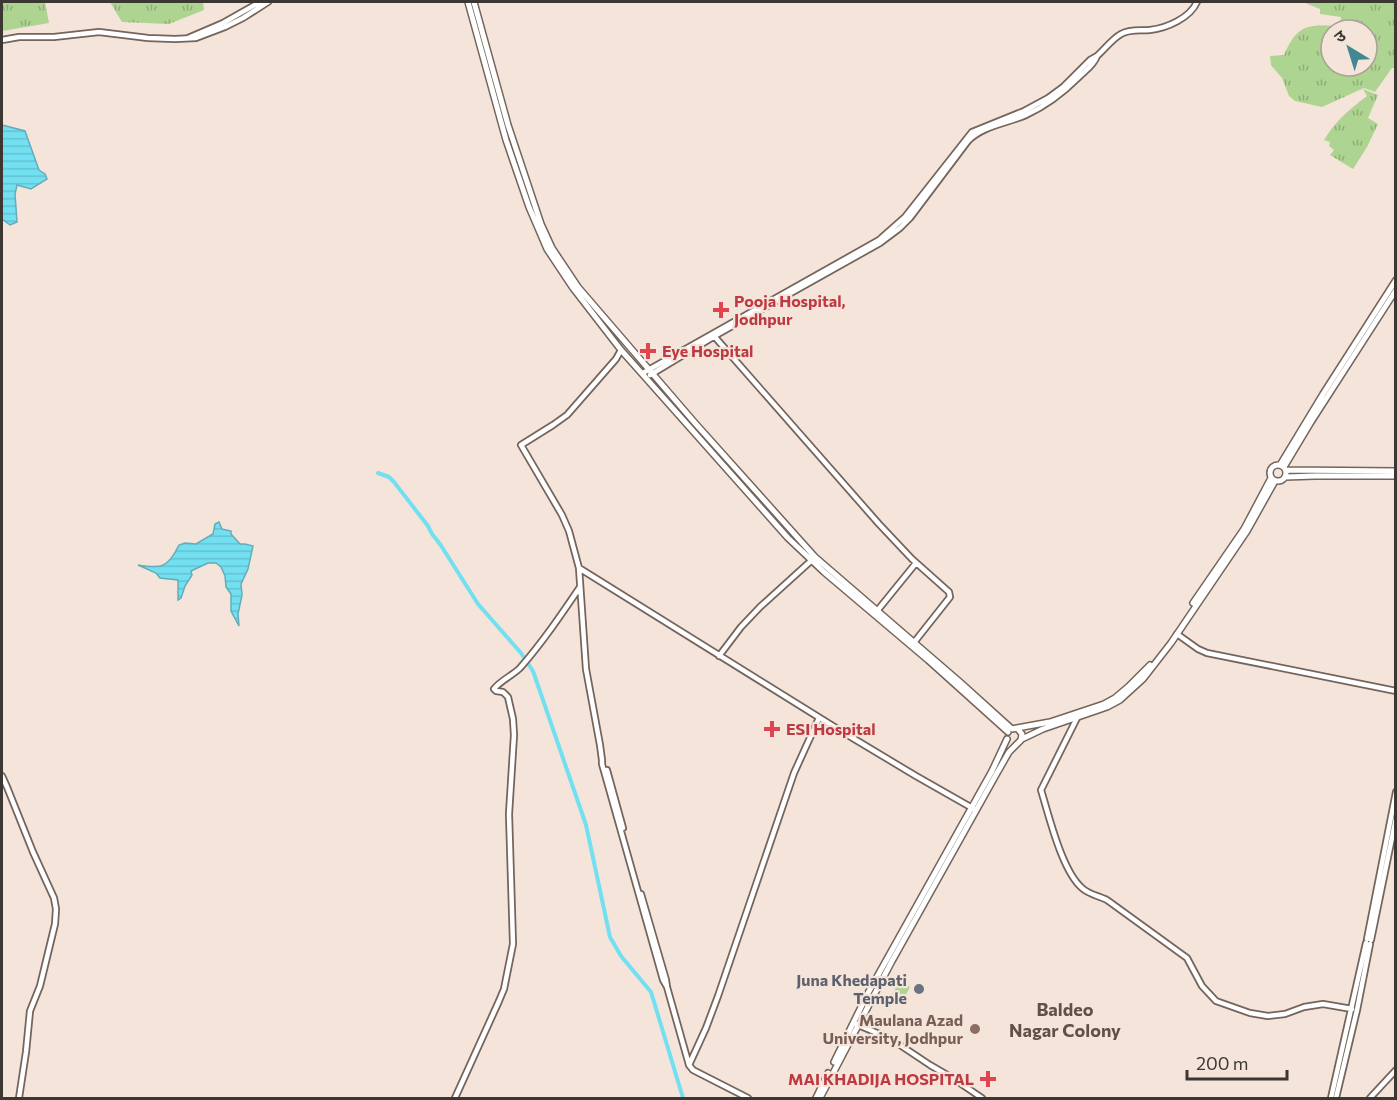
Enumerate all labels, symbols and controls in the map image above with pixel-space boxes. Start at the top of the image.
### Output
north arrow [1319,18,1379,78]
text: उ [1330,25,1349,46]
place label: Pooja Hospital, Jodhpur [734,291,846,328]
marker: Pooja Hospital, Jodhpur [712,301,730,319]
place label: Eye Hospital [662,341,753,360]
marker: Eye Hospital [639,342,657,360]
place label: ESI Hospital [786,719,876,738]
marker: ESI Hospital [763,720,781,738]
place label: Juna Khedapati Temple [796,970,907,1007]
marker: Juna Khedapati Temple [912,982,926,996]
district label: Baldeo Nagar Colony [1009,998,1121,1041]
place label: Maulana Azad University, Jodhpur [822,1010,963,1047]
marker: Maulana Azad University, Jodhpur [968,1022,982,1036]
scale bar [1187,1043,1288,1081]
text: 200 m [1196,1052,1249,1074]
place label: MAI KHADIJA HOSPITAL [788,1069,974,1088]
marker: MAI KHADIJA HOSPITAL [979,1070,997,1088]

